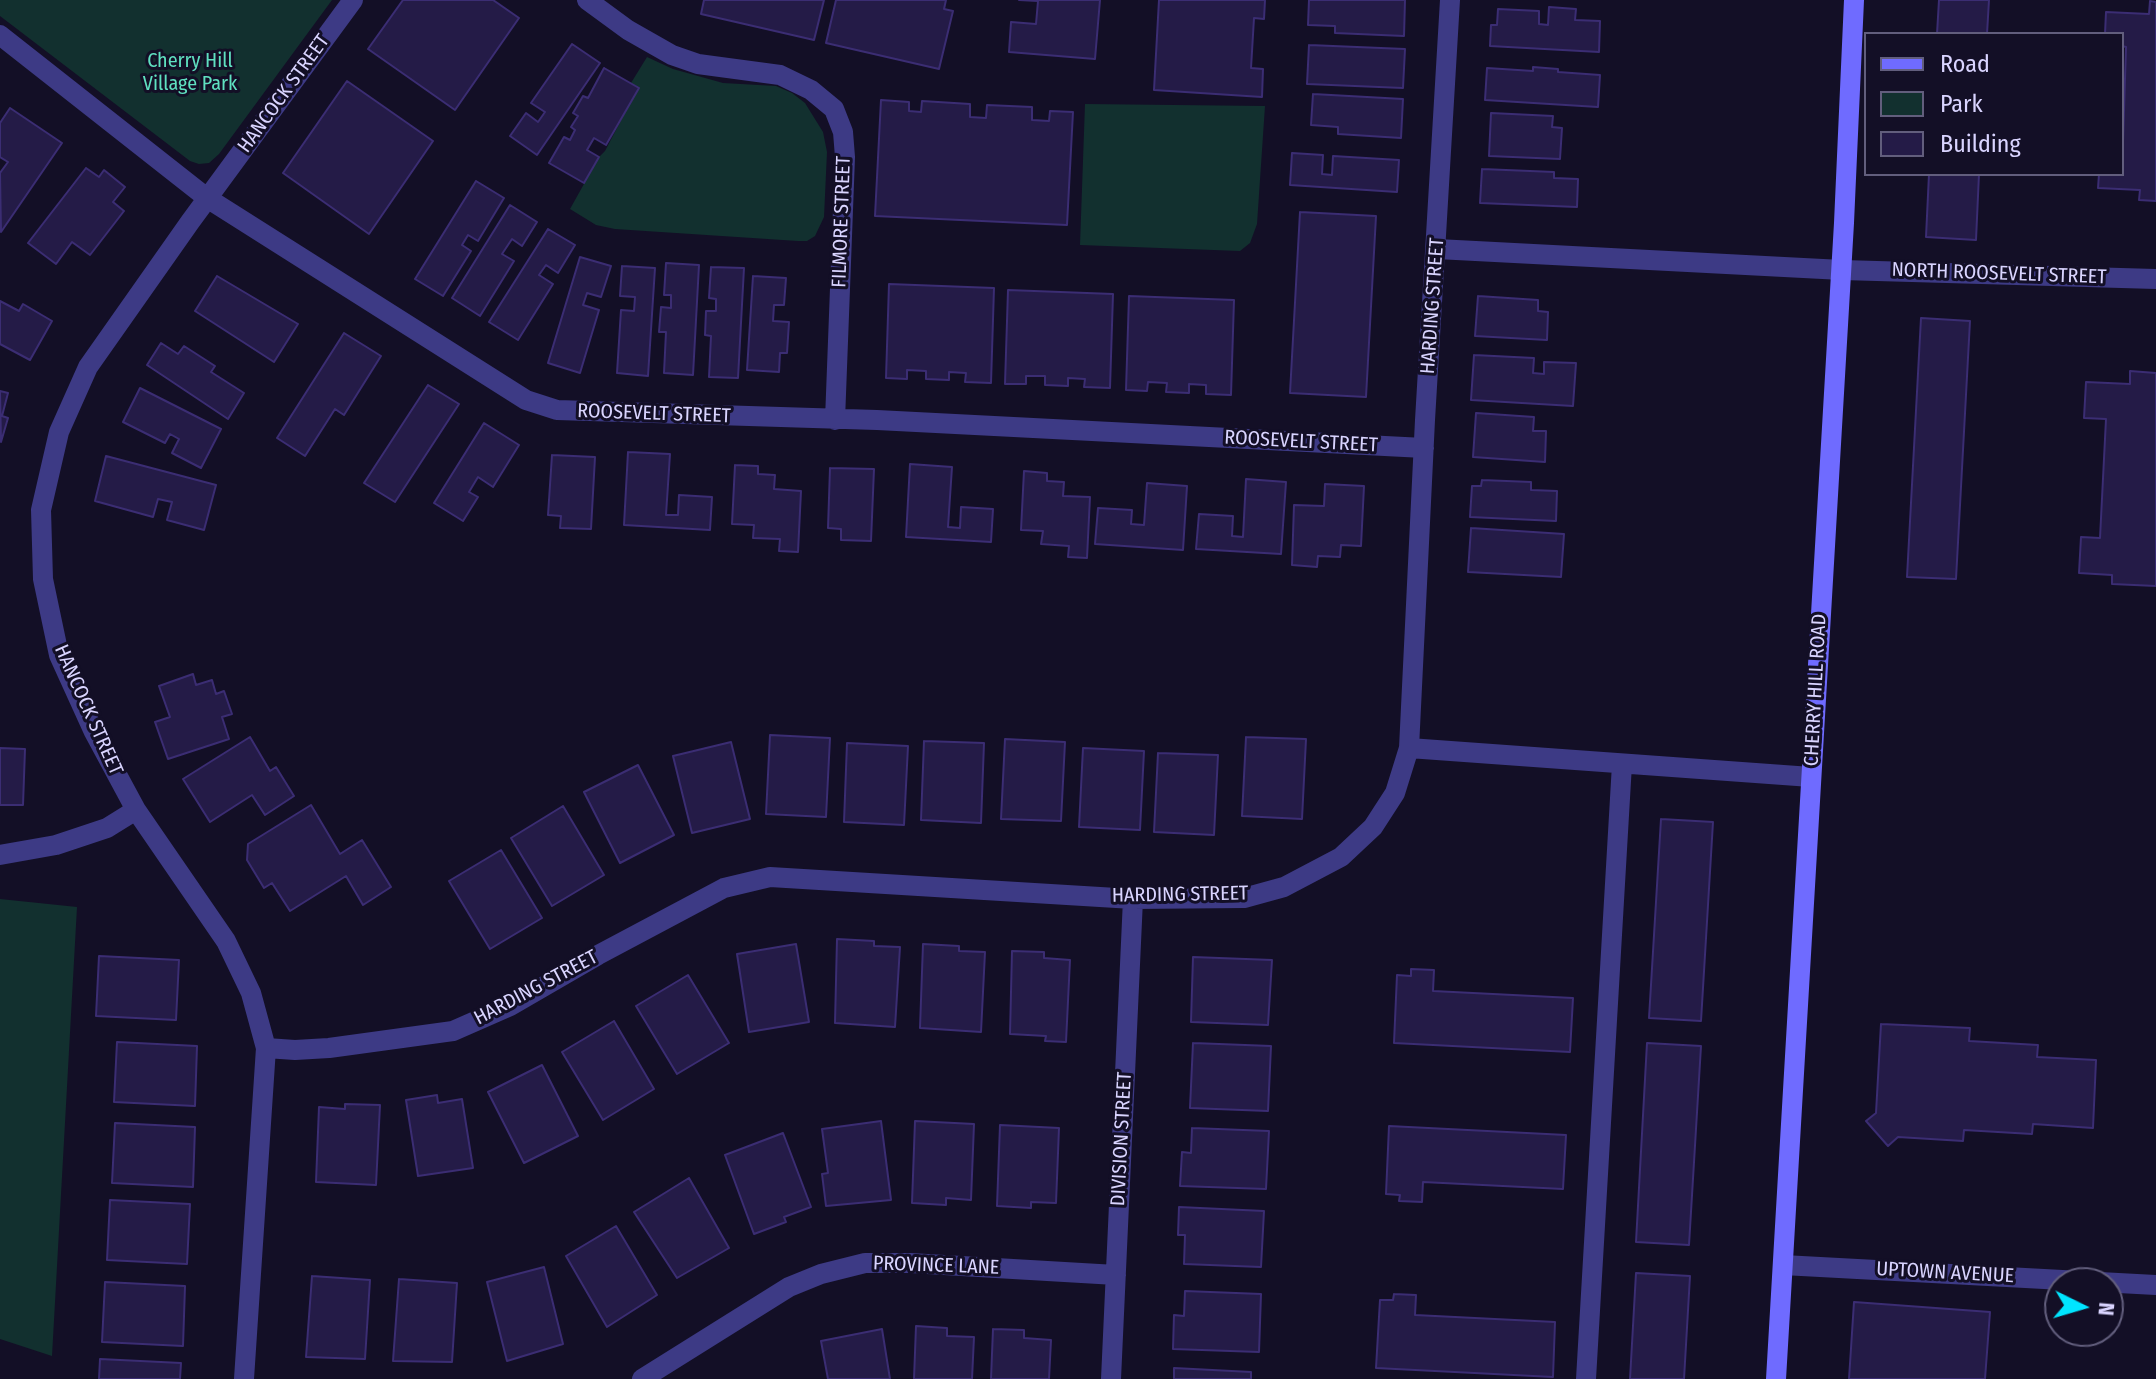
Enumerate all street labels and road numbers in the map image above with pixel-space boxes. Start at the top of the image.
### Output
street label: HANCOCK STREET [233,30,335,158]
street label: FILMORE STREET [828,156,856,288]
street label: HARDING STREET [1416,237,1450,375]
street label: NORTH ROOSEVELT STREET [1891,258,2107,290]
street label: ROOSEVELT STREET [577,399,731,429]
street label: ROOSEVELT STREET [1224,426,1378,458]
street label: CHERRY HILL ROAD [1800,613,1832,767]
street label: HANCOCK STREET [49,641,127,779]
street label: HARDING STREET [1112,882,1248,908]
street label: HARDING STREET [470,945,602,1031]
street label: DIVISION STREET [1106,1071,1138,1207]
street label: PROVINCE LANE [872,1252,1000,1280]
street label: UPTOWN AVENUE [1876,1257,2014,1289]

